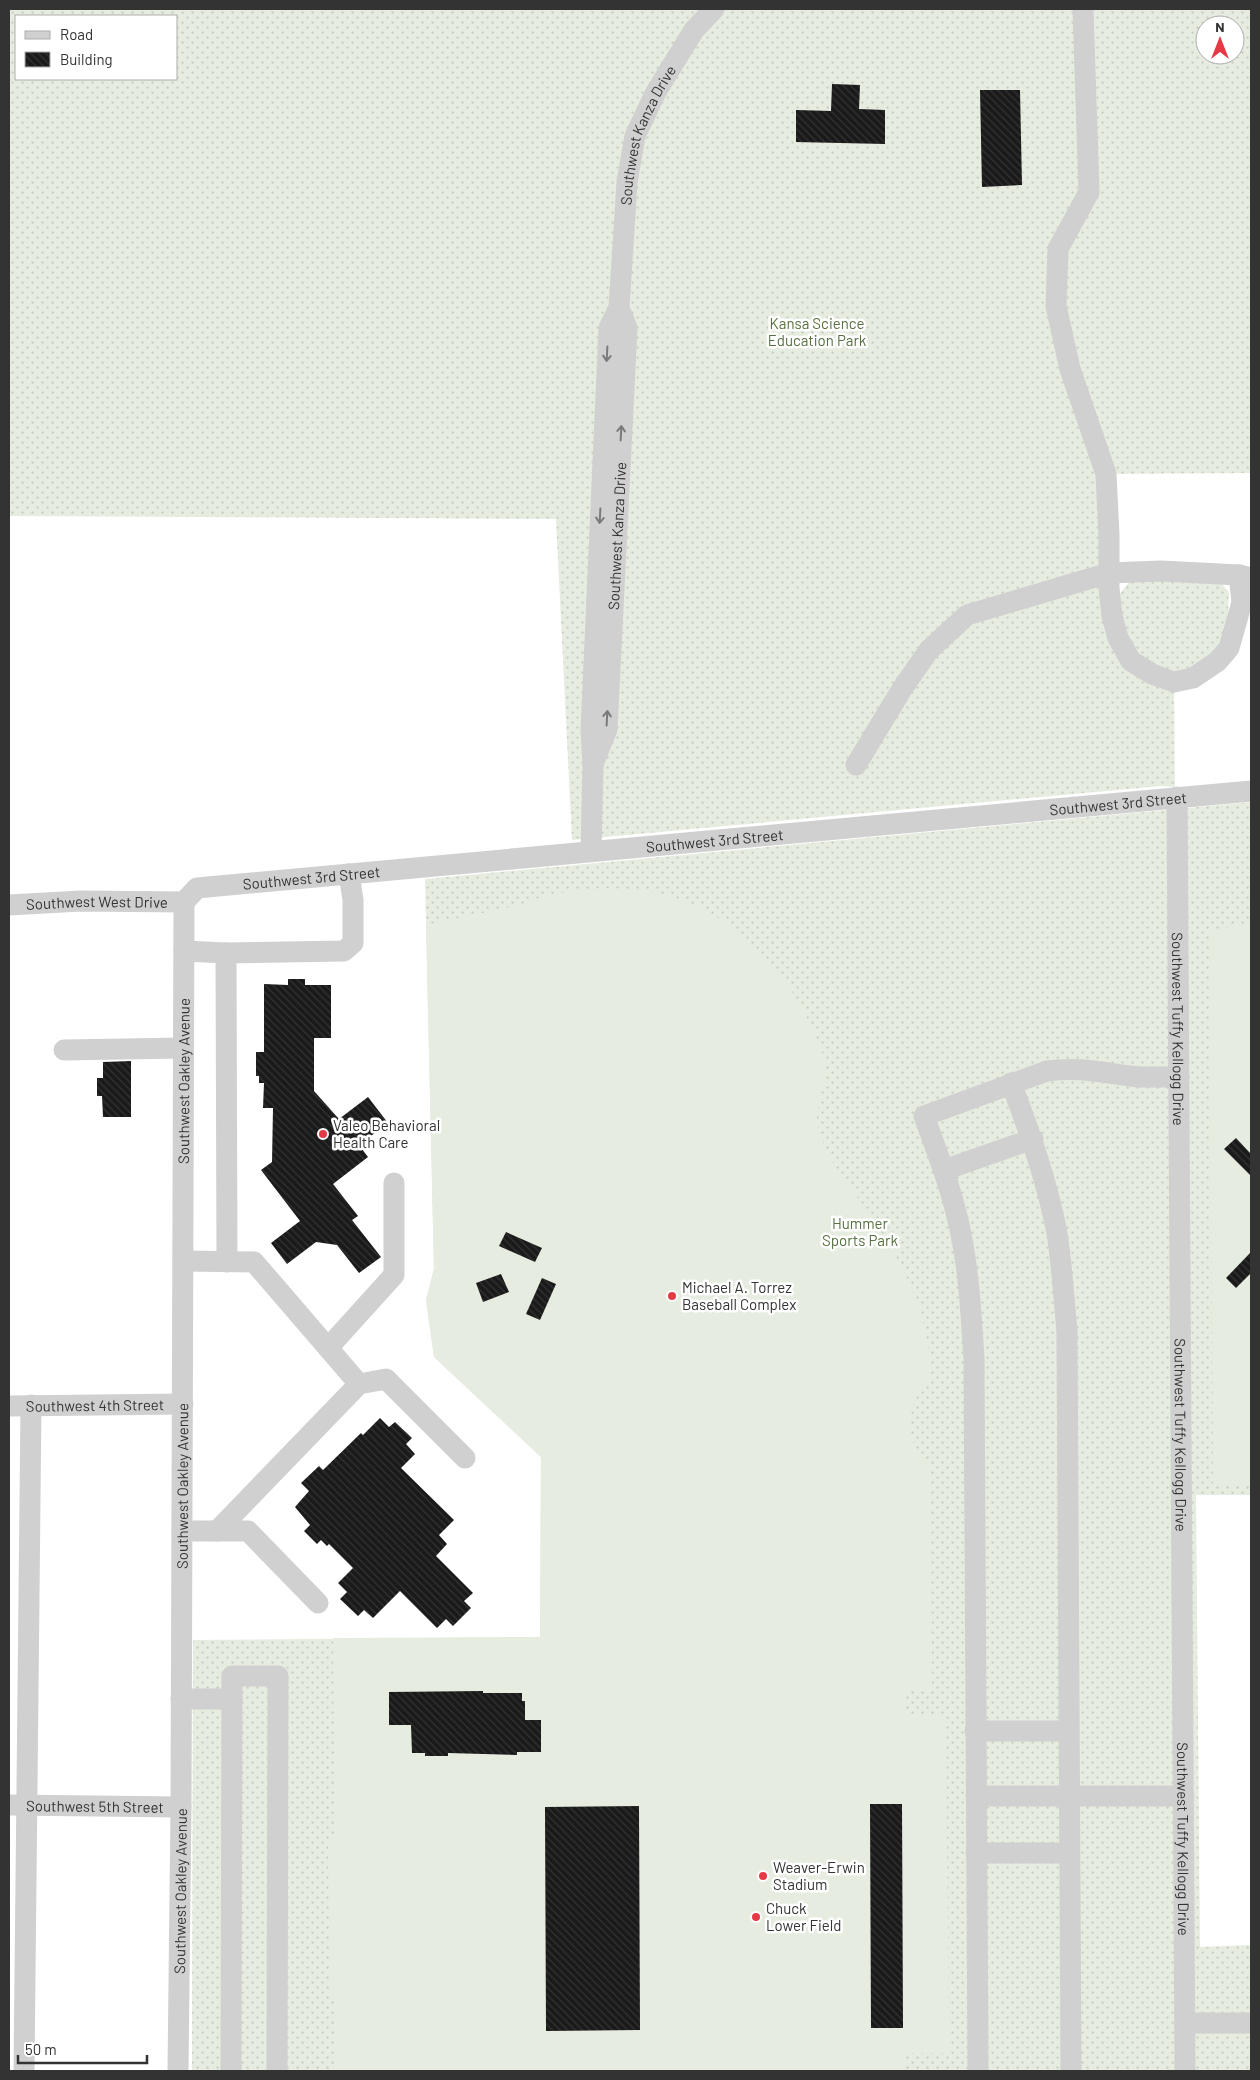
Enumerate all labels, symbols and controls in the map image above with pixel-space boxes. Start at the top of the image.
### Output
legend [15,15,178,80]
north arrow [1195,15,1245,65]
text: N [1215,18,1225,35]
text: Road [60,25,93,43]
text: Building [60,50,113,68]
street label: Southwest Kanza Drive [617,62,679,206]
park label: Kansa Science Education Park [768,314,867,349]
one-way arrow [603,346,612,362]
one-way arrow [617,425,626,441]
street label: Southwest Kanza Drive [604,461,629,610]
one-way arrow [596,508,605,524]
one-way arrow [603,710,612,726]
street label: Southwest 3rd Street [1049,788,1187,819]
street label: Southwest 3rd Street [645,825,784,856]
street label: Southwest 3rd Street [242,862,381,893]
street label: Southwest West Drive [25,892,168,913]
street label: Southwest Tuffy Kellogg Drive [1169,932,1188,1126]
street label: Southwest Oakley Avenue [174,998,193,1164]
place label: Valeo Behavioral Health Care [333,1116,440,1151]
marker: Valeo Behavioral Health Care [317,1128,329,1140]
park label: Hummer Sports Park [822,1214,898,1249]
place label: Michael A. Torrez Baseball Complex [682,1278,796,1313]
marker: Michael A. Torrez Baseball Complex [666,1290,678,1302]
street label: Southwest Tuffy Kellogg Drive [1171,1338,1191,1532]
street label: Southwest 4th Street [26,1395,164,1415]
street label: Southwest Oakley Avenue [173,1403,191,1569]
street label: Southwest Tuffy Kellogg Drive [1174,1742,1193,1936]
street label: Southwest 5th Street [26,1796,164,1816]
street label: Southwest Oakley Avenue [170,1808,190,1974]
place label: Weaver-Erwin Stadium [773,1858,865,1893]
marker: Weaver-Erwin Stadium [757,1870,769,1882]
place label: Chuck Lower Field [766,1899,841,1934]
marker: Chuck Lower Field [750,1911,762,1923]
scale bar [18,2032,146,2064]
text: 50 m [25,2040,57,2058]

